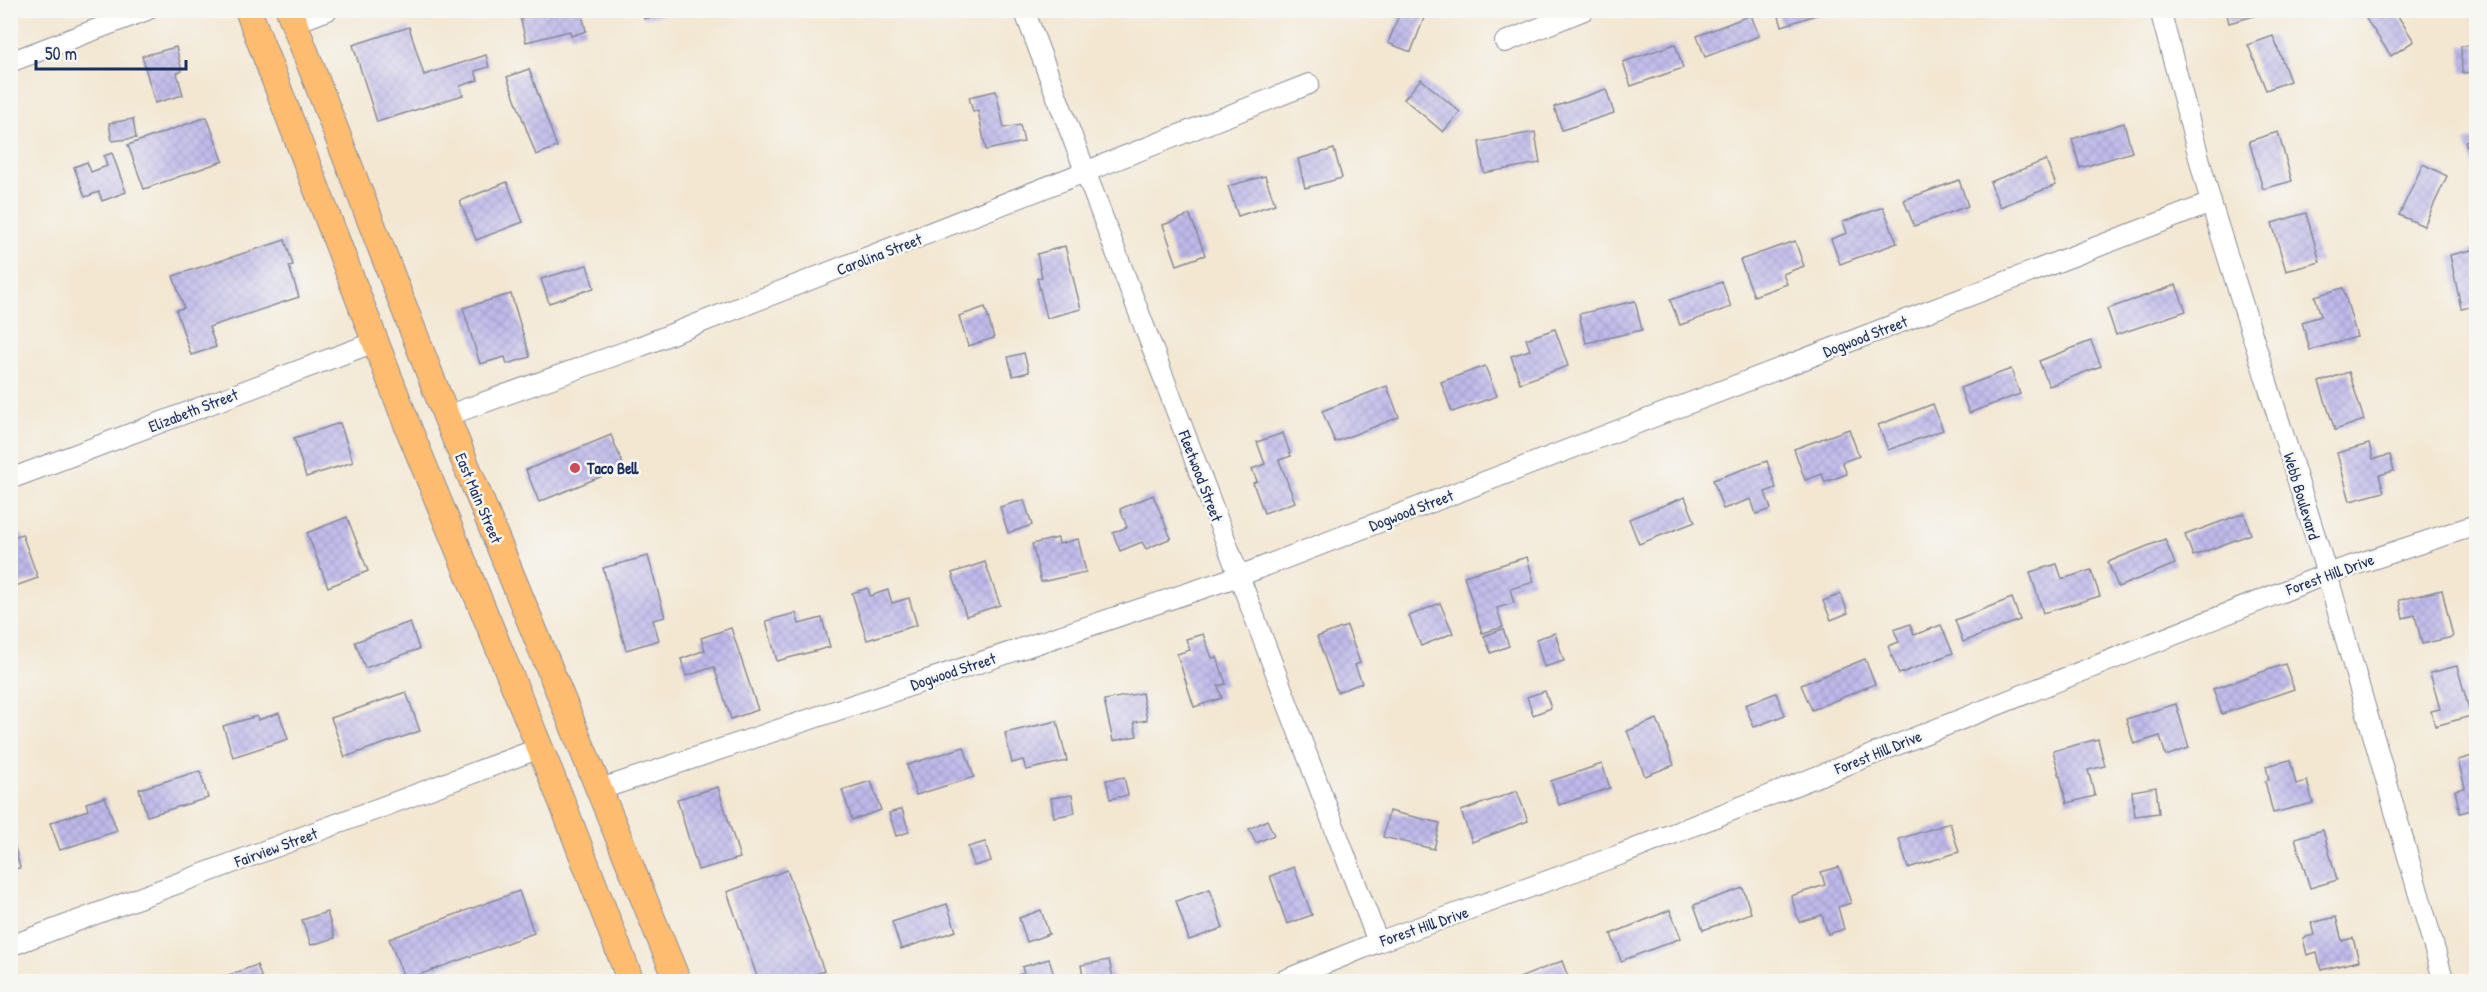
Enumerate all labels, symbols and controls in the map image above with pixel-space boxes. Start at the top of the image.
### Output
scale bar [36,33,186,71]
text: 50 m [45,41,77,66]
street label: Carolina Street [833,227,925,280]
street label: Dogwood Street [1820,310,1911,362]
street label: Elizabeth Street [145,383,241,437]
street label: Fleetwood Street [1173,426,1229,525]
street label: East Main Street [450,449,508,547]
street label: Webb Boulevard [2278,450,2326,542]
place label: Taco Bell [586,457,640,479]
marker: Taco Bell [568,461,582,475]
street label: Dogwood Street [1366,484,1457,536]
street label: Forest Hill Drive [2282,548,2378,600]
street label: Dogwood Street [907,647,999,695]
street label: Forest Hill Drive [1830,724,1925,780]
street label: Fairview Street [231,822,321,873]
street label: Forest Hill Drive [1376,900,1472,952]

